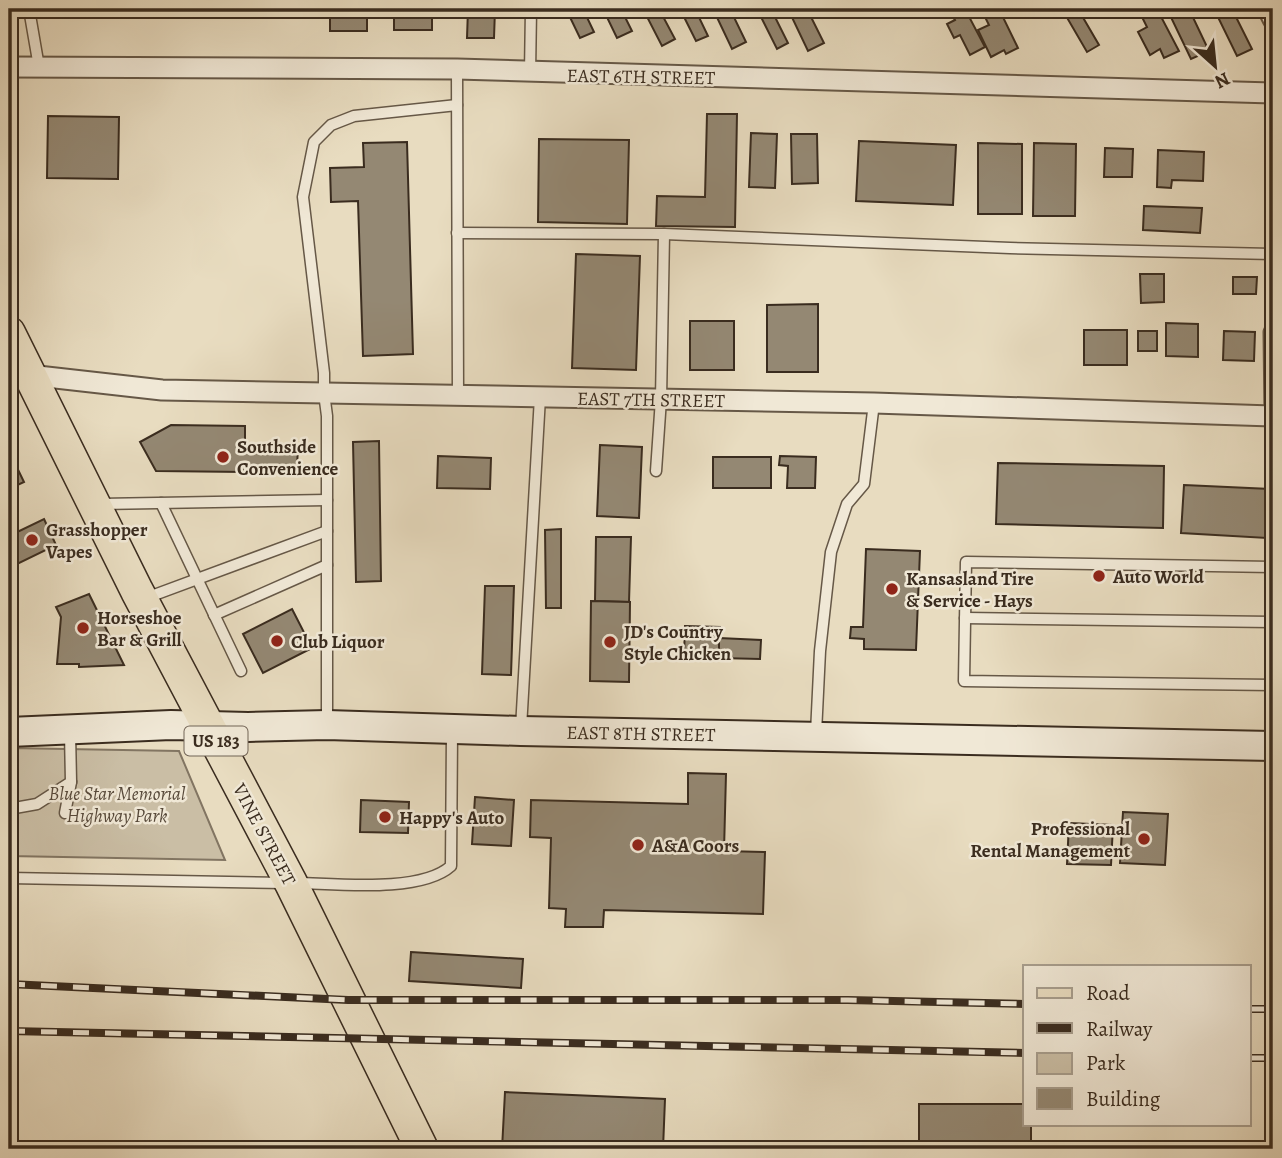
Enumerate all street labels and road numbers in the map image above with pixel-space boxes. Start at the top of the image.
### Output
street label: EAST 6TH STREET [566,63,716,91]
street label: EAST 7TH STREET [577,386,726,414]
street label: EAST 8TH STREET [566,720,716,748]
road number: US 183 [184,726,248,756]
street label: VINE STREET [226,778,302,891]

